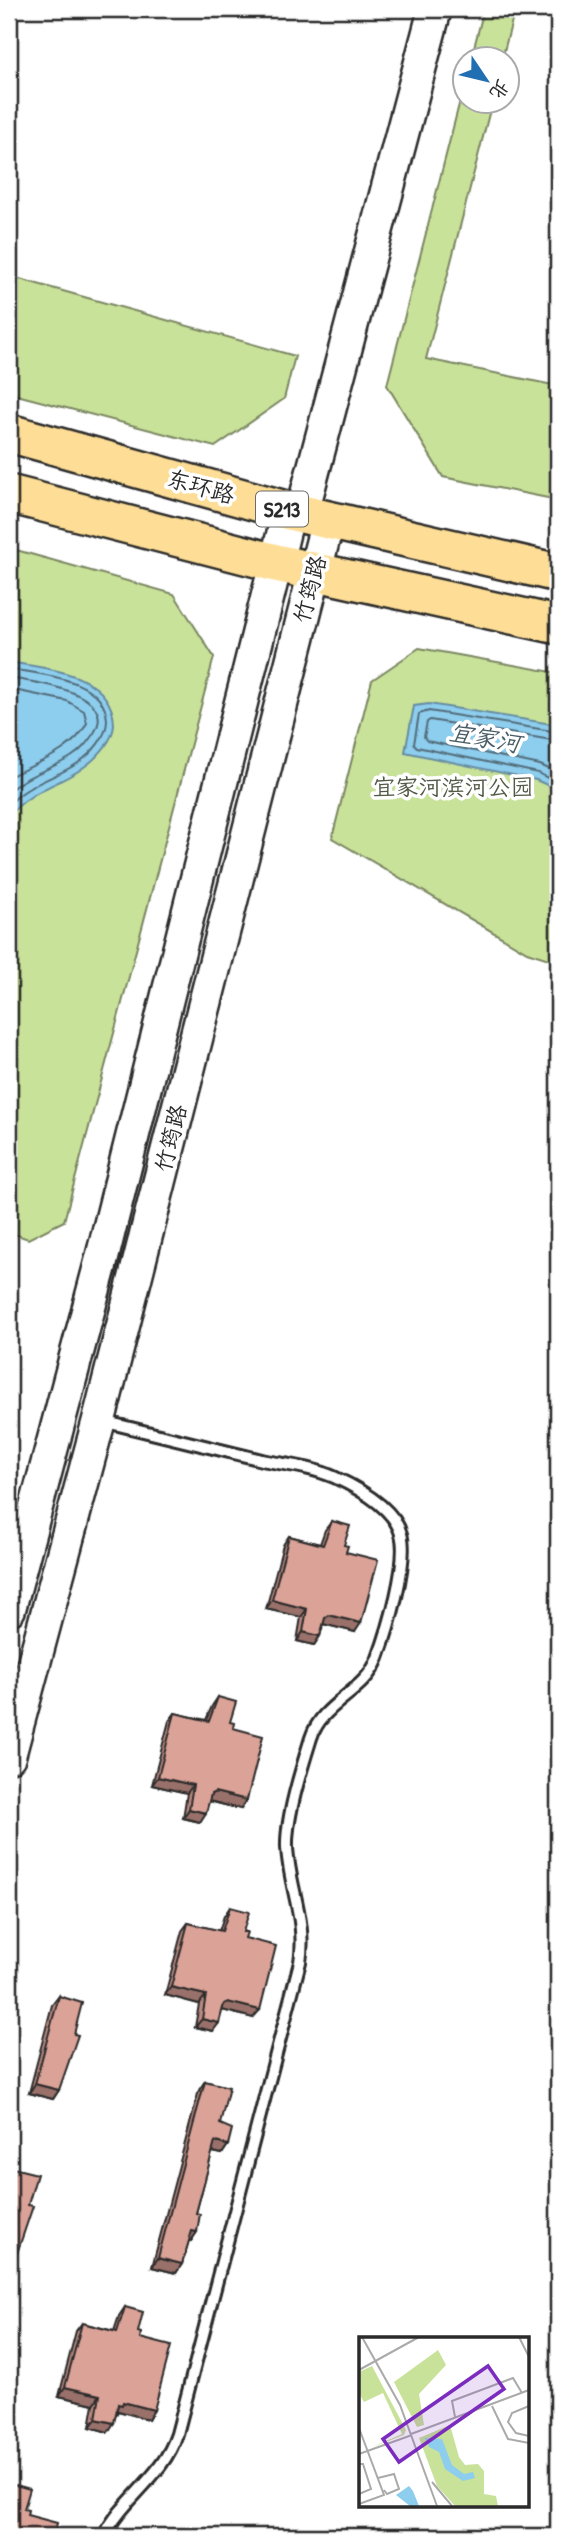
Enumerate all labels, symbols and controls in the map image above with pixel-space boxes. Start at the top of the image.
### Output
north arrow [452,46,522,116]
text: 北 [484,75,516,105]
street label: 东环路 [164,462,238,510]
road number: S213 [256,491,308,526]
street label: 竹筠路 [285,552,333,626]
water label: 宜家河 [447,715,527,760]
park label: 宜家河滨河公园 [373,771,534,802]
street label: 竹筠路 [147,1101,193,1175]
inset map [359,2337,528,2506]

